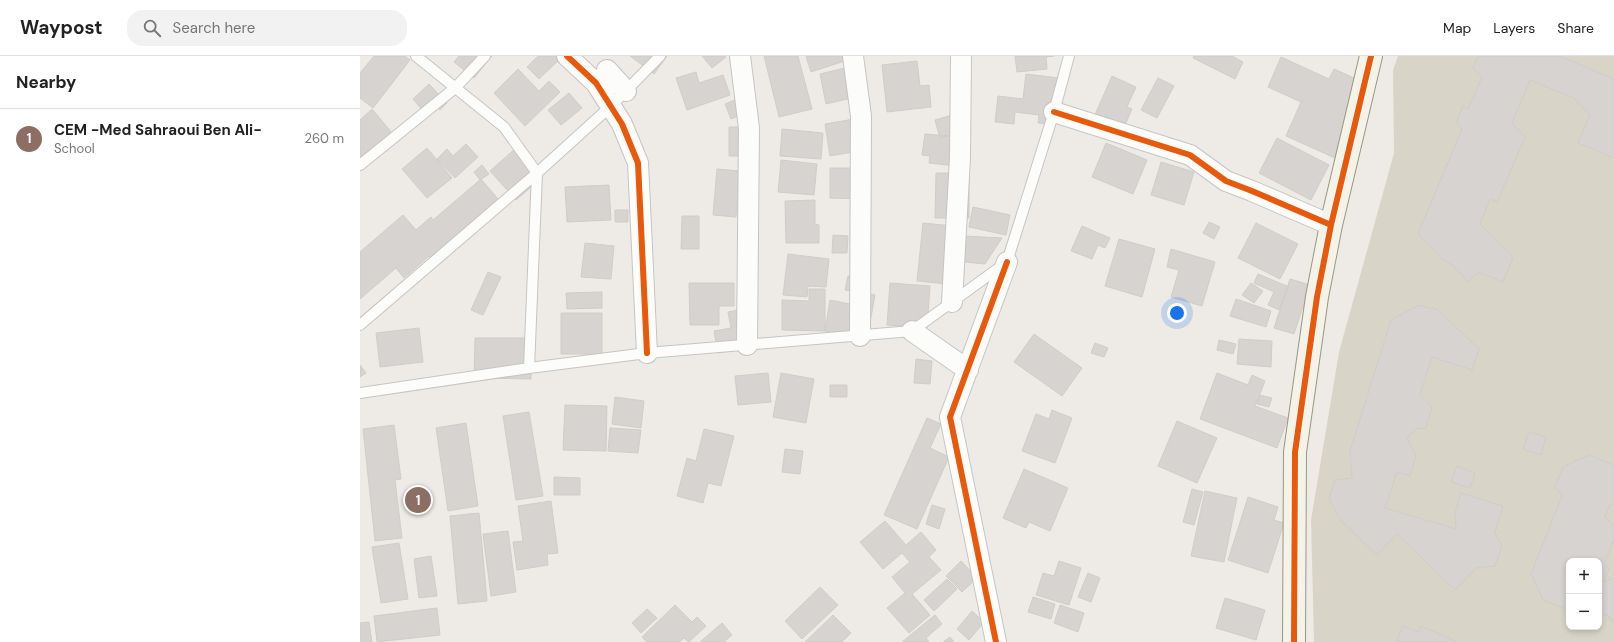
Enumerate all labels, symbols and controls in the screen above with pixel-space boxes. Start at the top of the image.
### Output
search box [127,10,407,46]
text: Waypost [20,15,103,40]
icon: search [141,17,163,39]
text: Search here [173,18,255,38]
text: Map [1443,19,1471,37]
text: Layers [1493,19,1535,37]
text: Share [1557,19,1594,37]
text: Nearby [16,71,76,93]
text: CEM -Med Sahraoui Ben Ali- [54,120,262,140]
text: 1 [27,130,31,147]
text: 260 m [304,130,344,147]
text: School [54,140,95,157]
your location [1167,303,1187,323]
pin: 1 [405,485,431,515]
map controls [1566,558,1602,630]
button: + [1566,558,1602,594]
button: − [1566,594,1602,630]

